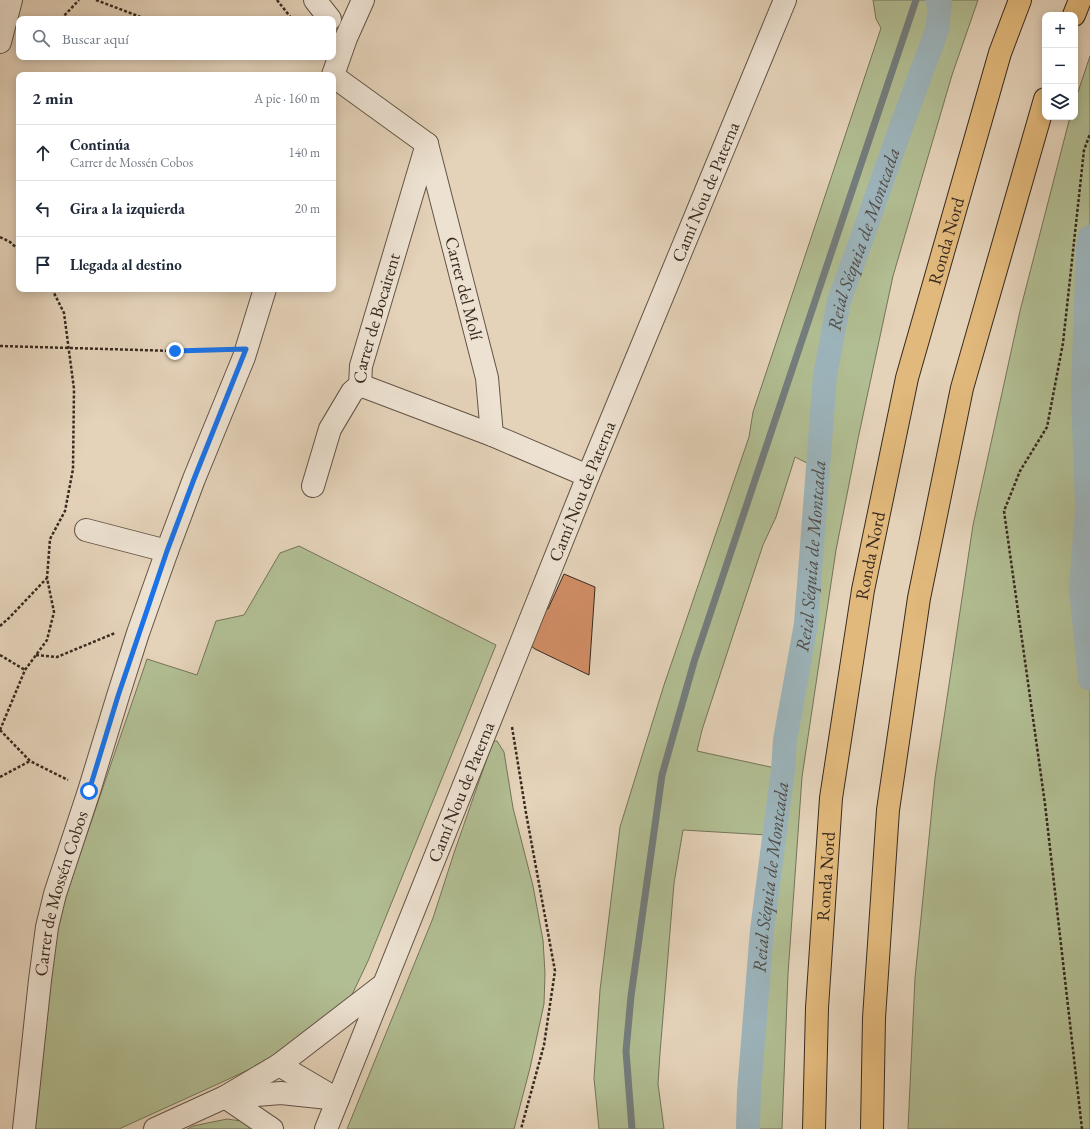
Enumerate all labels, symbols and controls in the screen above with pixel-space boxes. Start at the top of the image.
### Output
map controls [1042,12,1078,120]
button: + [1042,12,1078,48]
search box [16,16,336,60]
icon: search [30,27,52,49]
text: Buscar aquí [62,29,129,48]
button: − [1042,48,1078,84]
button: layers [1042,84,1078,120]
text: 2 min [32,87,73,109]
text: A pie · 160 m [254,90,320,107]
street label: Camí Nou de Paterna [666,117,745,265]
text: Continúa [70,135,130,154]
icon: ahead [32,142,54,164]
text: 140 m [289,144,320,161]
water label: Reial Séquia de Montcada [822,144,906,333]
text: Carrer de Mossén Cobos [70,154,193,171]
street label: Ronda Nord [922,194,969,287]
icon: left [32,198,54,220]
text: Gira a la izquierda [70,199,185,218]
text: 20 m [295,200,320,217]
street label: Carrer del Molí [440,234,489,343]
street label: Carrer de Bocairent [348,250,405,384]
icon: arrive [32,254,54,276]
text: Llegada al destino [70,255,182,274]
route end [166,342,184,360]
street label: Camí Nou de Paterna [543,417,621,565]
water label: Reial Séquia de Montcada [789,459,832,654]
street label: Ronda Nord [850,509,890,601]
street label: Camí Nou de Paterna [422,717,500,866]
water label: Reial Séquia de Montcada [747,780,794,974]
route start [80,782,98,800]
street label: Carrer de Mossén Cobos [29,807,93,978]
street label: Ronda Nord [811,830,840,922]

